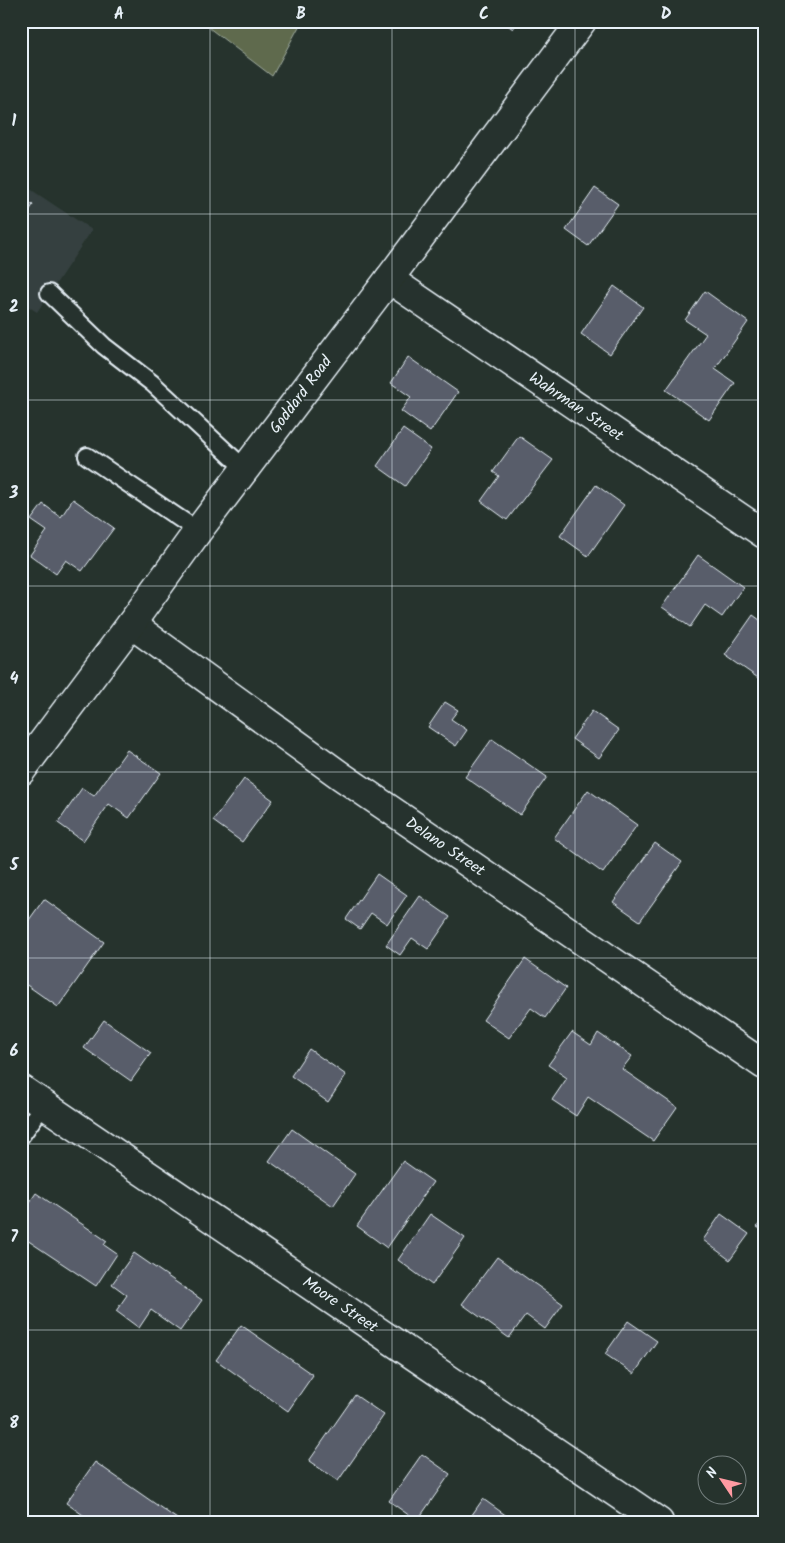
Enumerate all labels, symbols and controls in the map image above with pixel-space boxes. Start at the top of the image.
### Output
text: A [114,2,124,27]
text: B [296,2,306,27]
text: C [479,2,489,27]
text: D [661,2,672,27]
text: 1 [12,109,17,134]
text: 2 [9,295,19,320]
street label: Goddard Road [263,350,339,439]
street label: Wahrman Street [524,366,629,448]
text: 3 [9,481,19,506]
text: 4 [10,667,19,692]
street label: Delano Street [400,811,491,883]
text: 5 [9,853,20,878]
text: 6 [10,1039,19,1064]
text: 7 [10,1225,18,1250]
street label: Moore Street [297,1270,384,1340]
text: 8 [9,1411,19,1436]
north arrow [698,1456,748,1506]
text: N [701,1463,724,1483]

